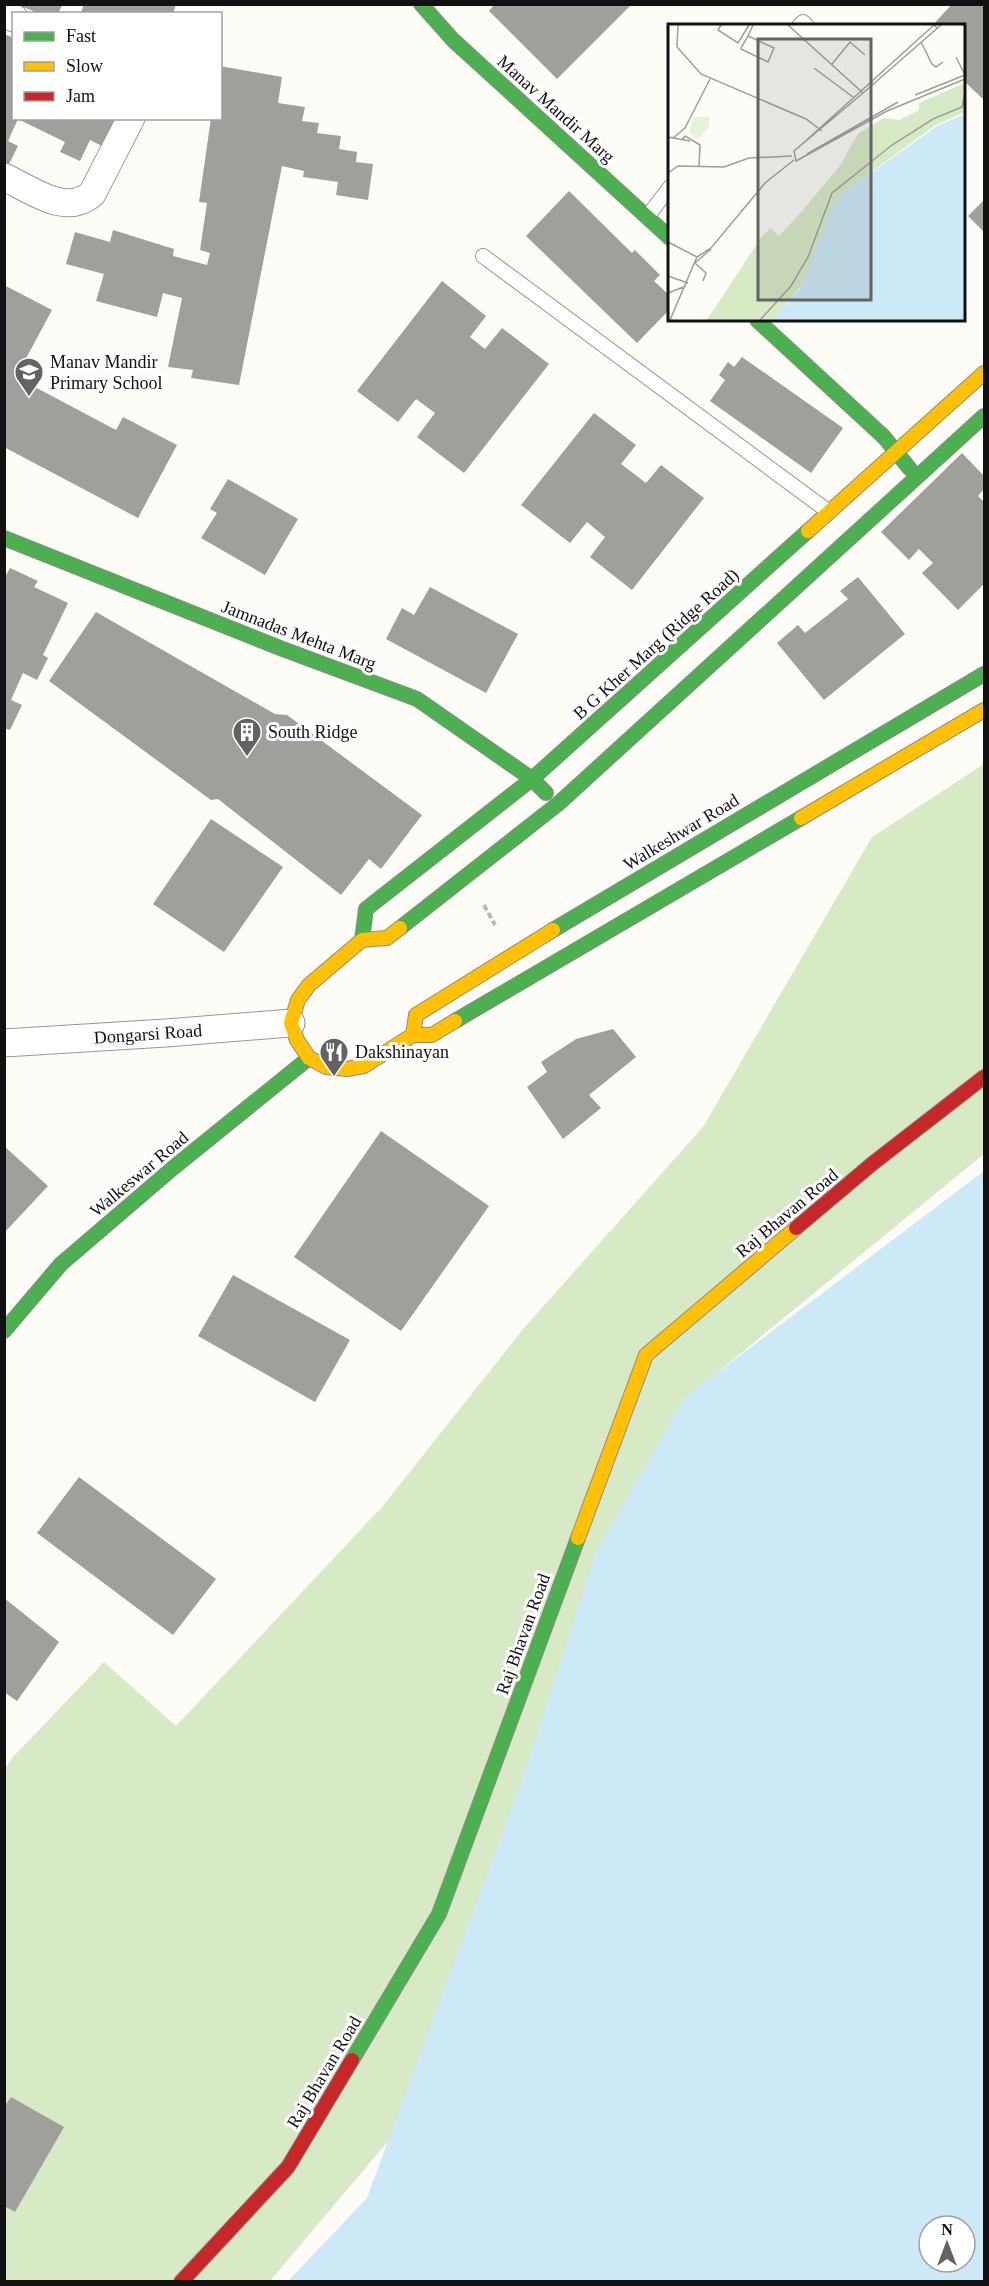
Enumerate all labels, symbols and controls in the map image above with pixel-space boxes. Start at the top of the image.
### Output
legend [12,12,222,120]
inset map [668,24,965,321]
text: Fast [66,26,96,46]
street label: Manav Mandir Marg [493,51,619,167]
text: Slow [66,56,103,76]
text: Jam [66,86,95,106]
place label: Manav Mandir Primary School [50,352,163,393]
school or university icon: Manav Mandir Primary School [13,356,45,398]
street label: B G Kher Marg (Ridge Road) [569,565,743,724]
street label: Jamnadas Mehta Marg [219,596,379,674]
building icon: South Ridge [231,716,263,758]
place label: South Ridge [268,722,358,742]
street label: Walkeshwar Road [620,790,742,874]
street label: Dongarsi Road [93,1020,203,1048]
restaurant icon: Dakshinayan [318,1036,350,1078]
place label: Dakshinayan [355,1042,449,1062]
street label: Walkeswar Road [86,1127,192,1221]
street label: Raj Bhavan Road [732,1165,842,1261]
street label: Raj Bhavan Road [492,1571,554,1697]
street label: Raj Bhavan Road [283,2012,365,2132]
north arrow [917,2214,977,2274]
text: N [941,2221,953,2238]

